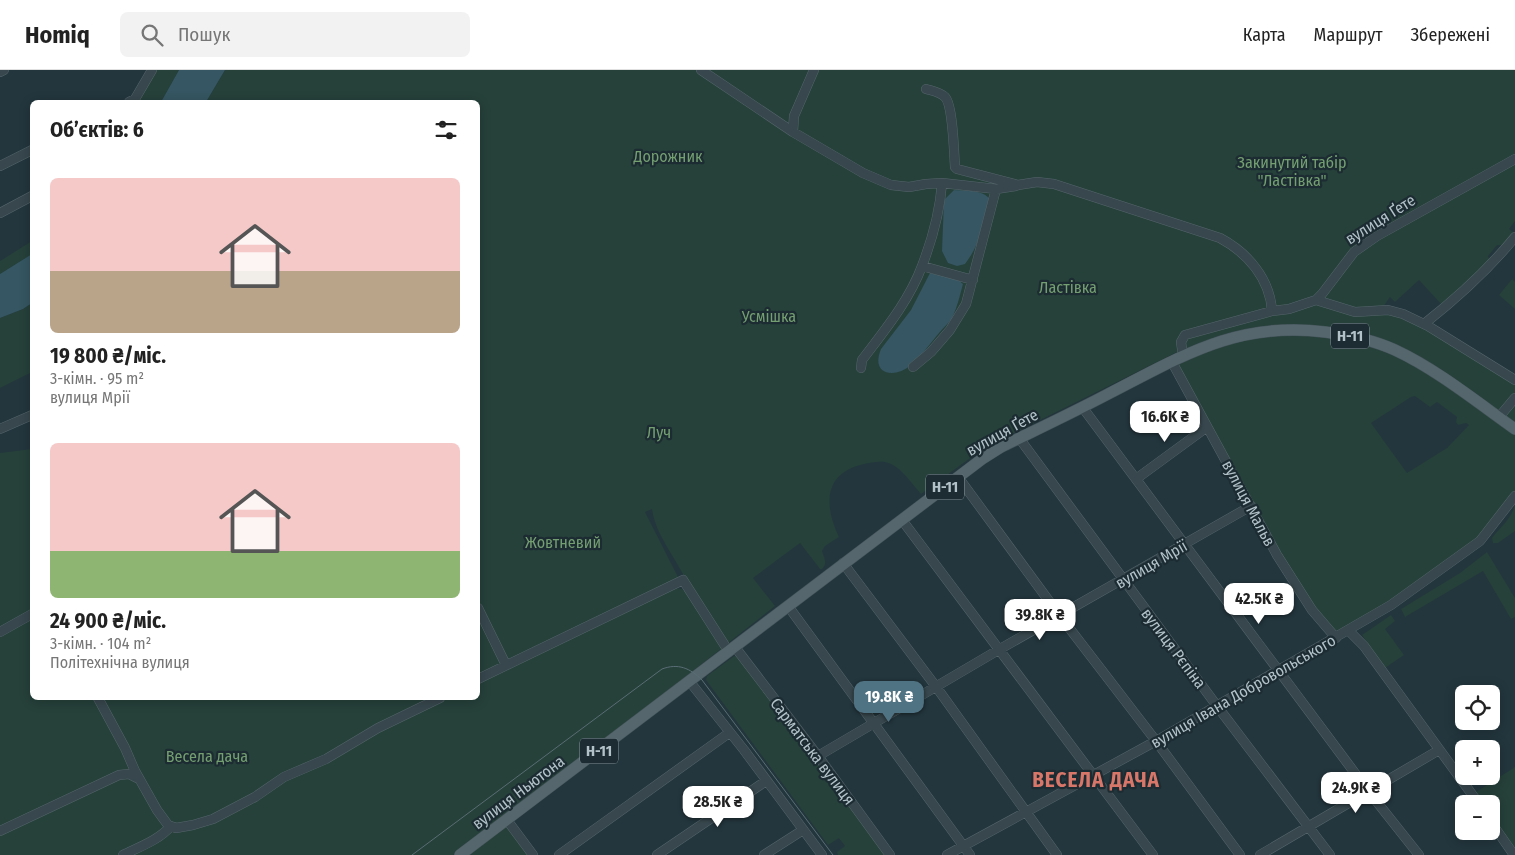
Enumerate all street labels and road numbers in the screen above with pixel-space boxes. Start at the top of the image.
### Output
street label: вулиця Ґете [1342,190,1419,248]
road number: Н-11 [1331,324,1369,348]
street label: вулиця Ґете [963,405,1042,460]
street label: вулиця Мальв [1218,457,1279,549]
road number: Н-11 [926,474,964,500]
street label: вулиця Мрії [1112,536,1191,593]
street label: вулиця Рєпіна [1137,604,1210,692]
street label: вулиця Івана Добровольського [1147,631,1339,752]
street label: Сарматська вулиця [766,694,859,808]
road number: Н-11 [580,738,618,764]
street label: вулиця Ньютона [468,751,568,833]

